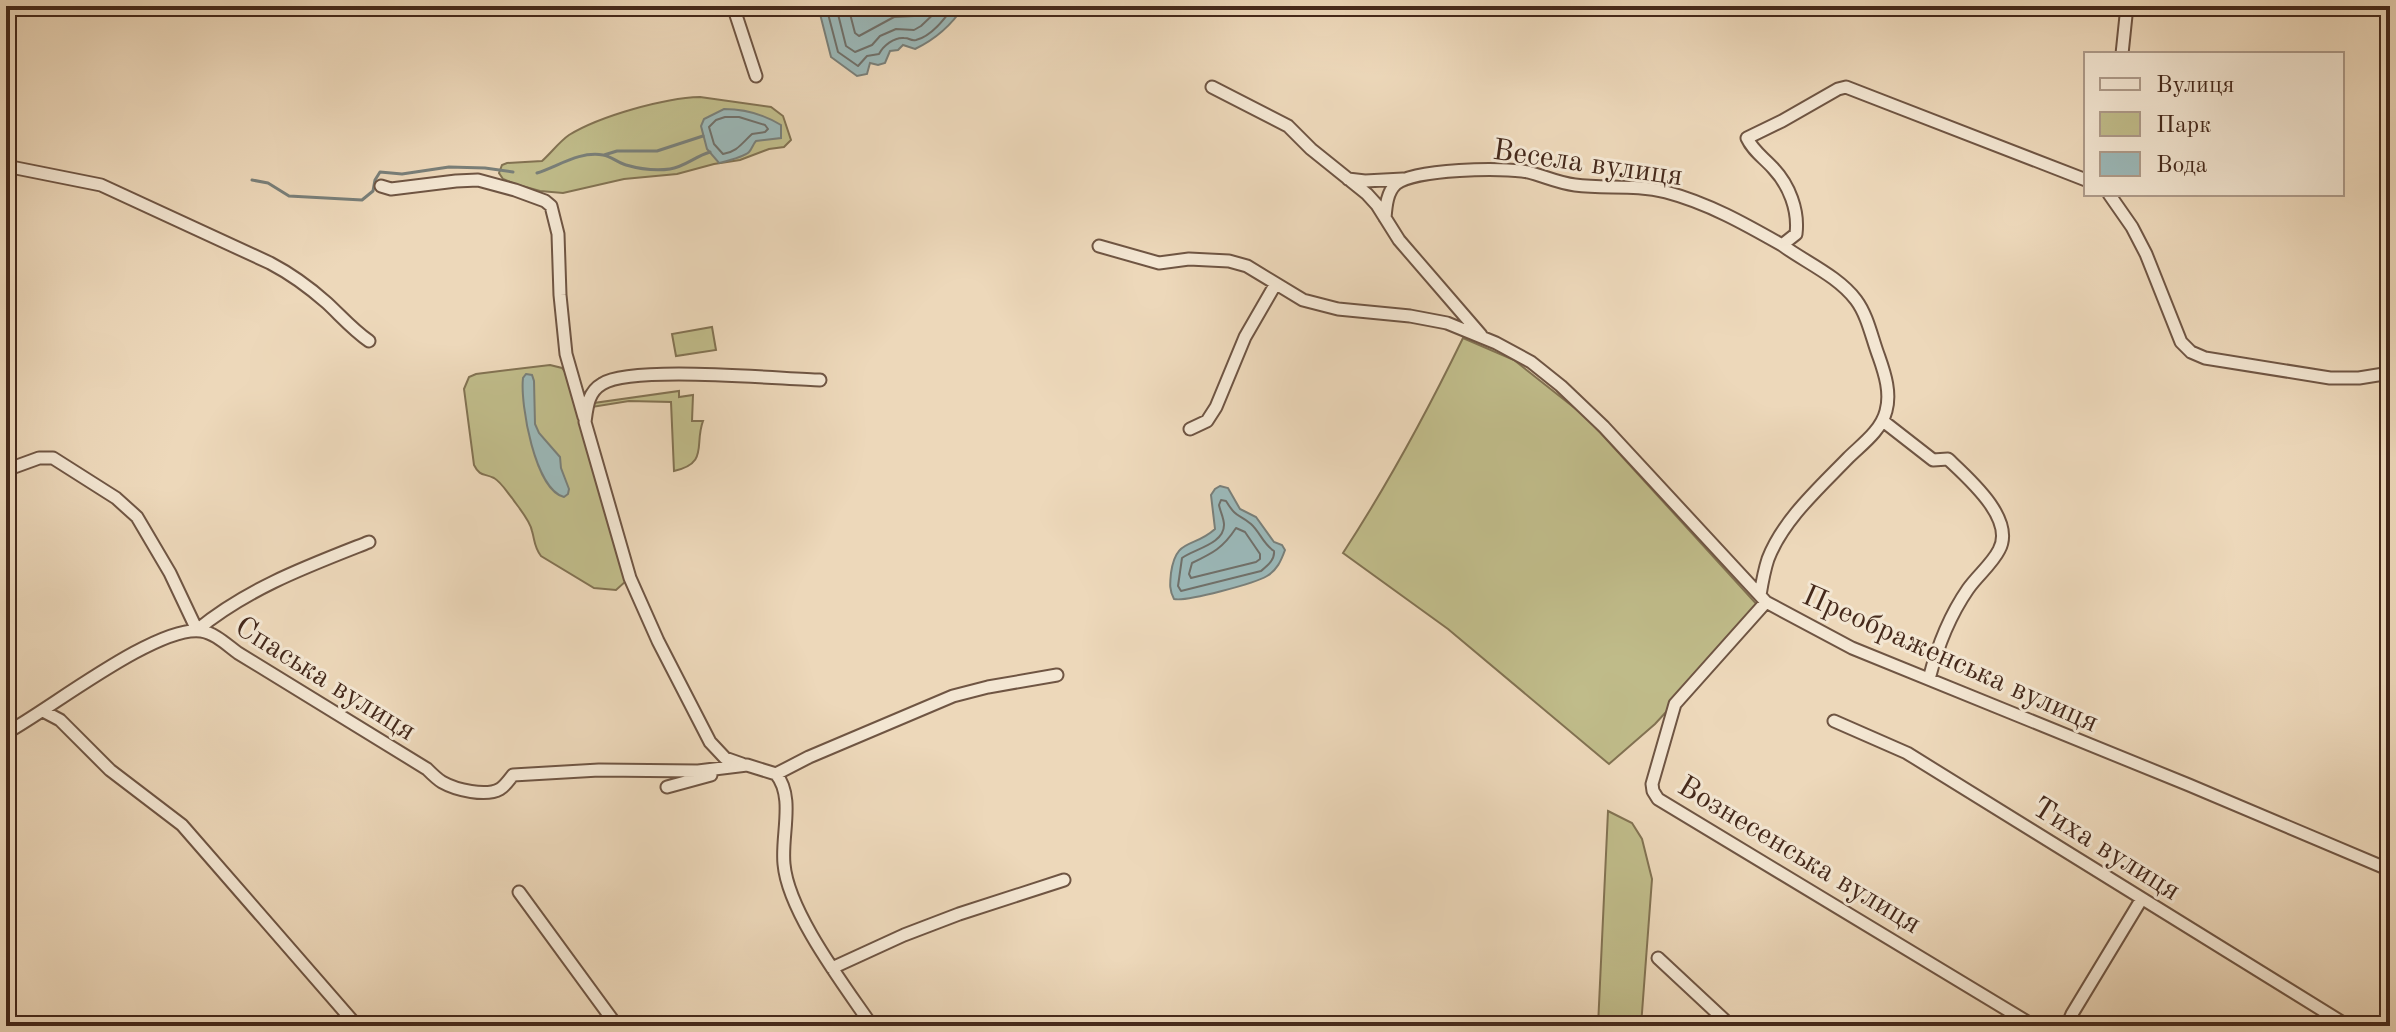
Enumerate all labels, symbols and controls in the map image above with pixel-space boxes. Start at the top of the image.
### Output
legend [2084,52,2344,196]
text: Вулиця [2156,74,2235,98]
text: Парк [2156,114,2211,138]
street label: Весела вулиця [1491,136,1685,192]
text: Вода [2156,154,2208,178]
street label: Преображенська вулиця [1798,581,2103,739]
street label: Спаська вулиця [229,612,421,747]
street label: Вознесенська вулиця [1672,771,1926,940]
street label: Тиха вулиця [2027,792,2185,907]

